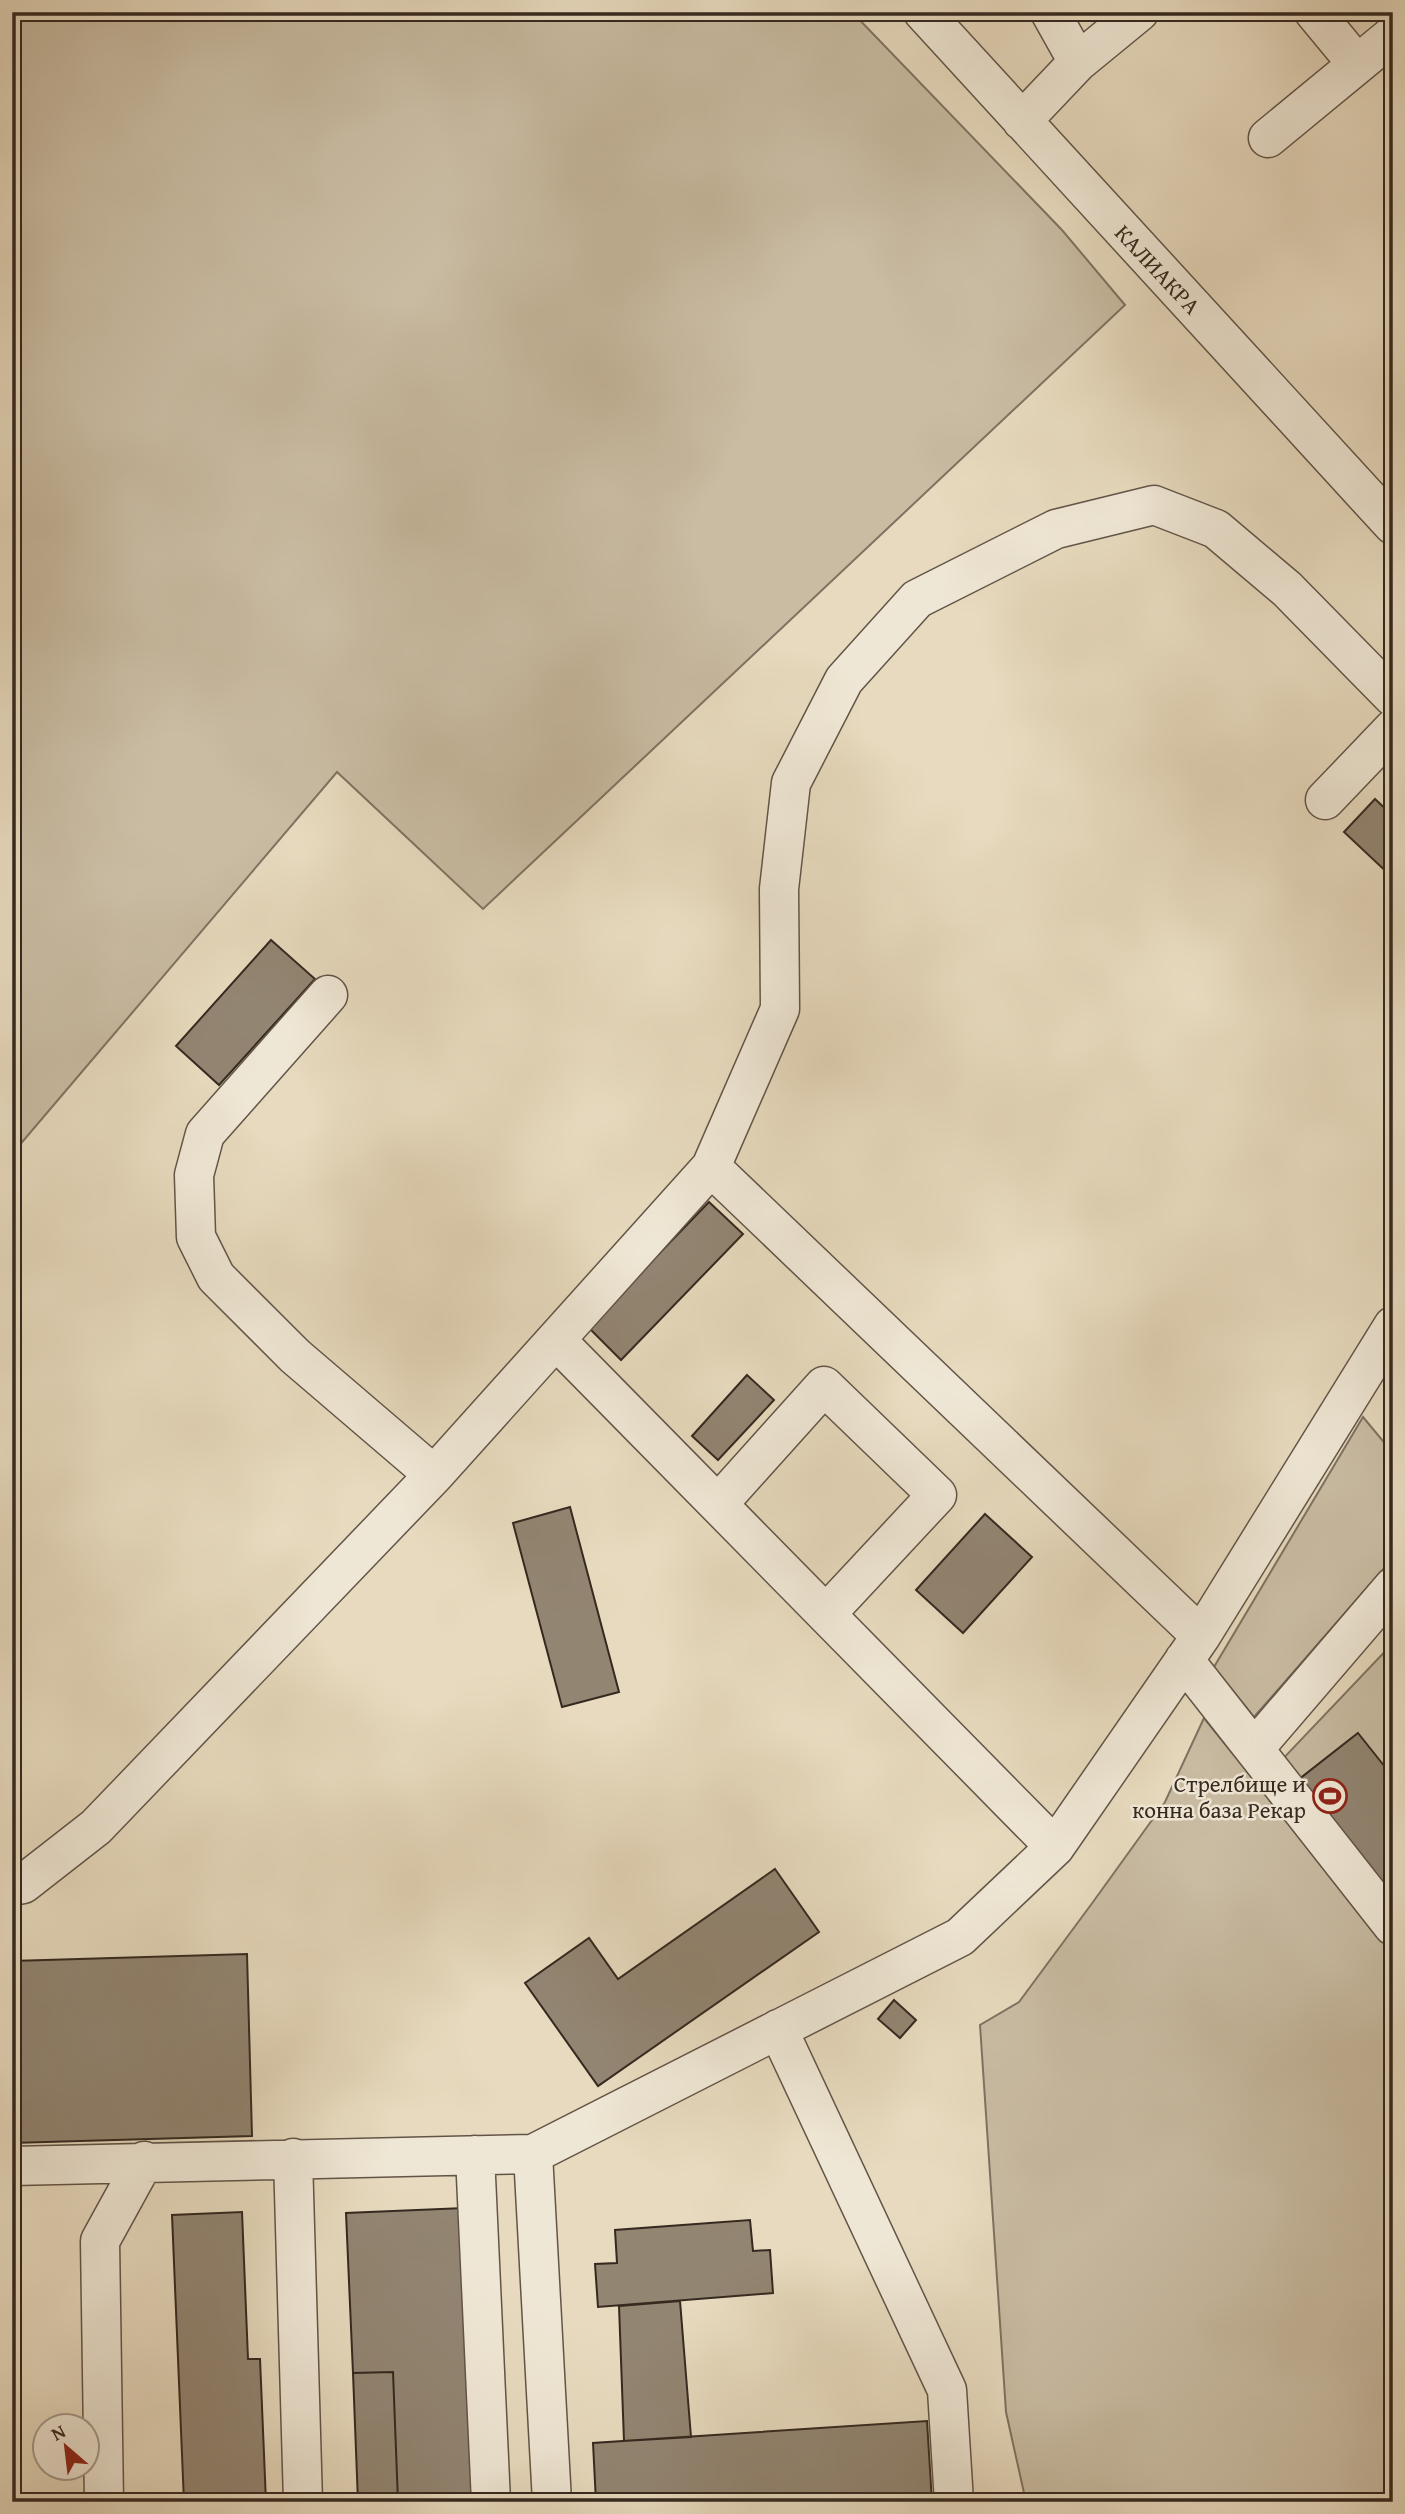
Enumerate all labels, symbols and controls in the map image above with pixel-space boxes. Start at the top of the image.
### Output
street label: КАЛИАКРА [1108,217,1208,321]
place label: Стрелбище и конна база Рекар [1132,1767,1306,1826]
sports icon: Стрелбище и конна база Рекар [1311,1777,1349,1815]
north arrow [32,2412,102,2482]
text: N [46,2417,70,2447]

